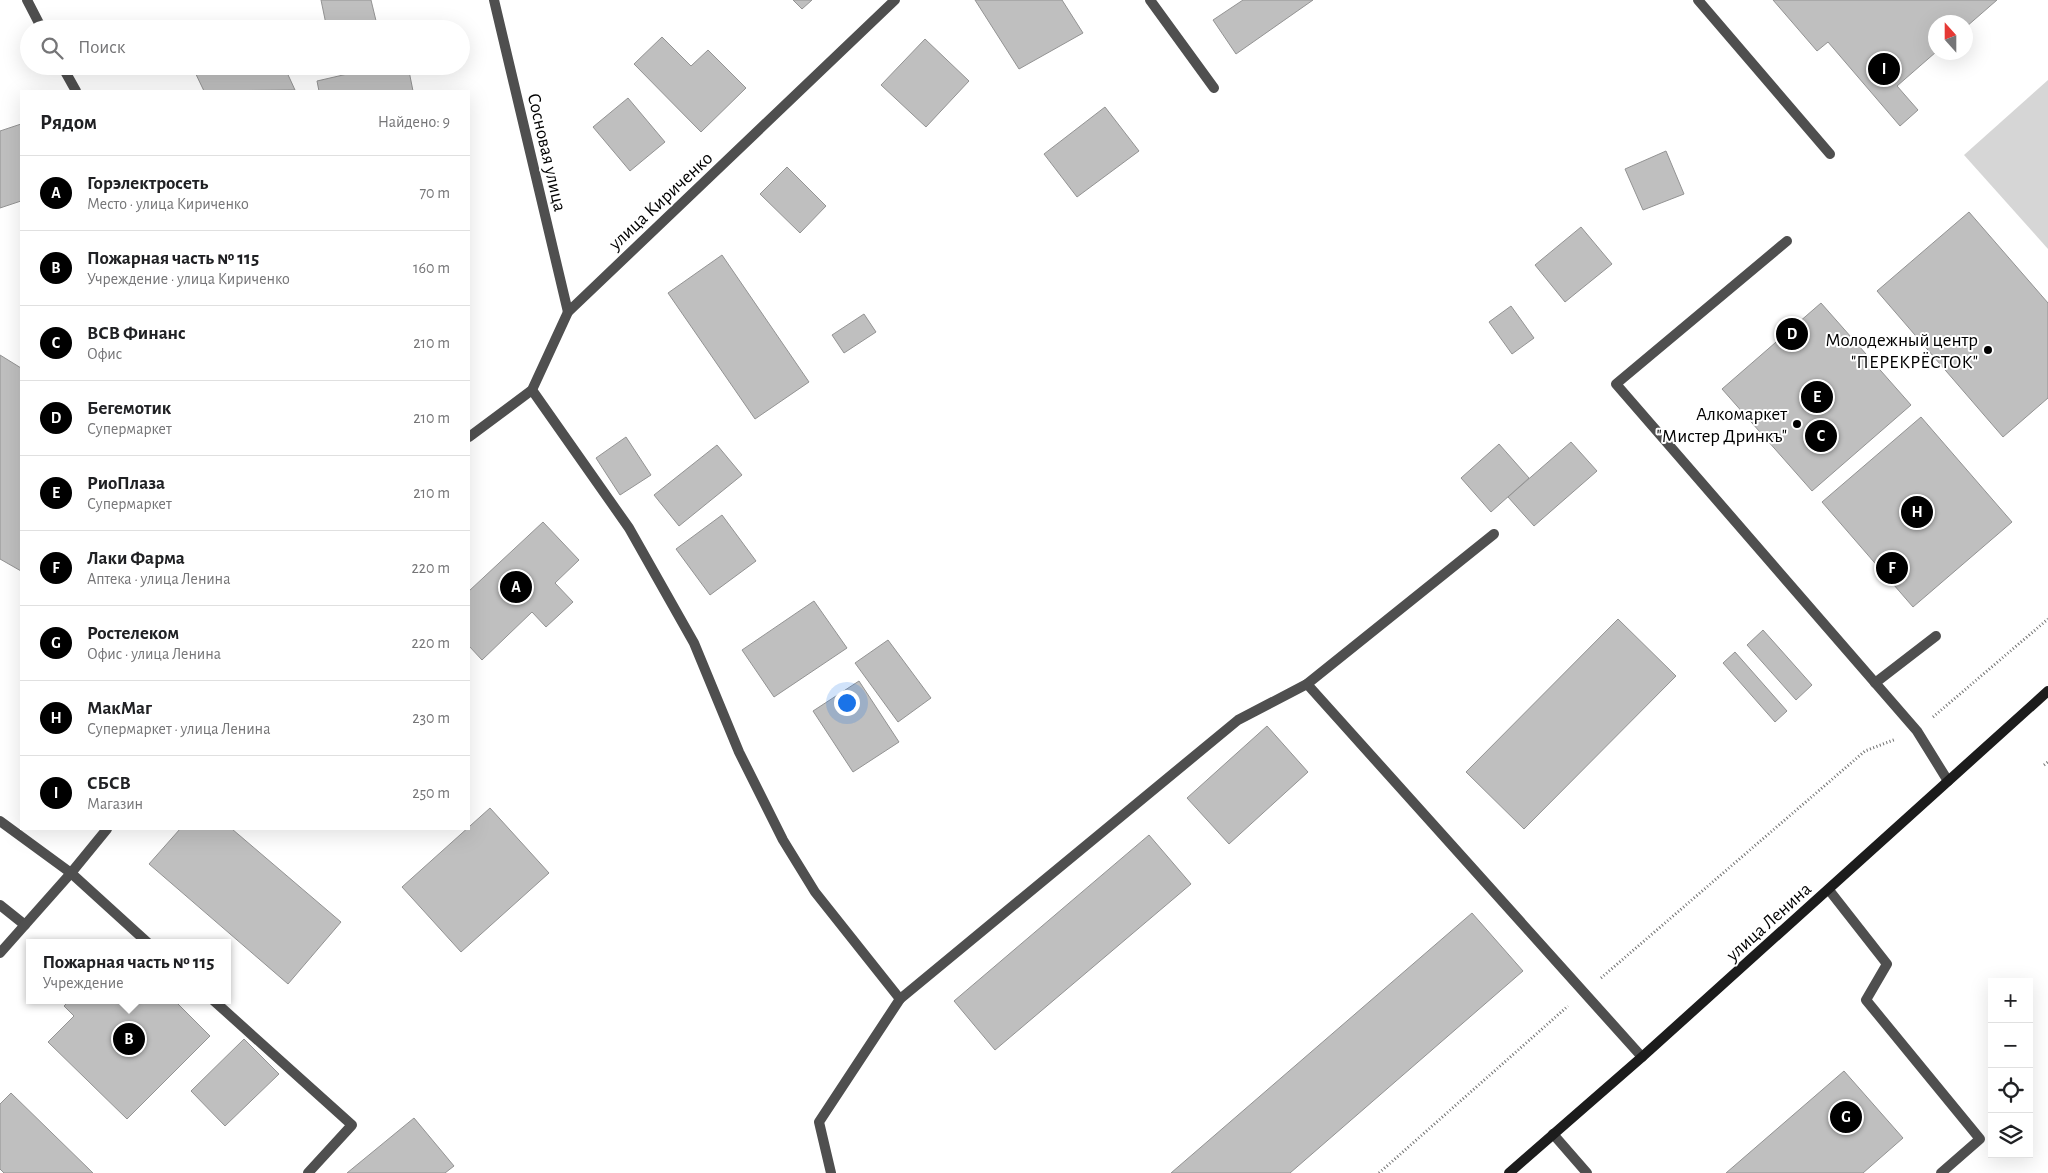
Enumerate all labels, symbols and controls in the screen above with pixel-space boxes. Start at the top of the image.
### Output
north arrow [1928,15,1973,60]
search box [20,20,470,75]
icon: search [38,34,66,62]
text: Поиск [78,38,125,57]
pin: I [1868,50,1900,88]
street label: Сосновая улица [524,91,569,214]
text: Рядом [40,112,97,133]
text: Найдено: 9 [378,114,450,130]
street label: улица Кириченко [605,148,716,254]
text: Горэлектросеть [87,174,208,193]
text: A [51,185,61,201]
text: 70 m [419,185,450,201]
text: Место · улица Кириченко [87,196,249,212]
text: Пожарная часть № 115 [87,249,259,268]
text: B [51,260,61,276]
text: 160 m [413,260,450,276]
text: Учреждение · улица Кириченко [87,271,290,287]
pin: D [1776,315,1808,353]
text: ВСВ Финанс [87,324,186,343]
place label: Молодежный центр "ПЕРЕКРЁСТОК" [1825,331,1978,372]
text: C [52,335,60,351]
text: 210 m [413,335,450,351]
marker: Молодежный центр "ПЕРЕКРЁСТОК" [1982,344,1994,356]
text: Офис [87,346,122,362]
pin: E [1801,378,1833,416]
text: Бегемотик [87,399,171,418]
place label: Алкомаркет "Мистер Дринкъ" [1657,405,1787,446]
text: D [51,410,61,426]
text: 210 m [413,410,450,426]
pin: C [1805,417,1837,455]
marker: Алкомаркет "Мистер Дринкъ" [1791,418,1803,430]
text: Супермаркет [87,421,172,437]
text: РиоПлаза [87,474,165,493]
text: E [52,485,60,501]
text: 210 m [413,485,450,501]
pin: H [1901,493,1933,531]
text: Супермаркет [87,496,172,512]
text: Лаки Фарма [87,549,185,568]
pin: F [1876,549,1908,587]
text: F [52,560,60,576]
text: 220 m [412,560,450,576]
pin: A [500,568,532,606]
text: Аптека · улица Ленина [87,571,231,587]
text: Ростелеком [87,624,179,643]
text: G [51,635,61,651]
text: 220 m [412,635,450,651]
text: Офис · улица Ленина [87,646,221,662]
your location [834,690,860,716]
text: МакМаг [87,699,152,718]
text: H [50,710,62,726]
text: 230 m [412,710,450,726]
text: Супермаркет · улица Ленина [87,721,270,737]
text: СБСВ [87,774,131,793]
text: I [54,785,58,801]
text: 250 m [412,785,450,801]
text: Магазин [87,796,143,812]
street label: улица Ленина [1722,879,1815,966]
popup [26,939,231,1004]
text: Пожарная часть № 115 [42,953,215,972]
text: Учреждение [42,975,124,991]
map controls [1988,978,2033,1158]
button: + [1988,978,2033,1023]
pin: B [113,1020,145,1058]
button: − [1988,1023,2033,1068]
button: locate [1988,1068,2033,1113]
pin: G [1830,1098,1862,1136]
button: layers [1988,1113,2033,1158]

